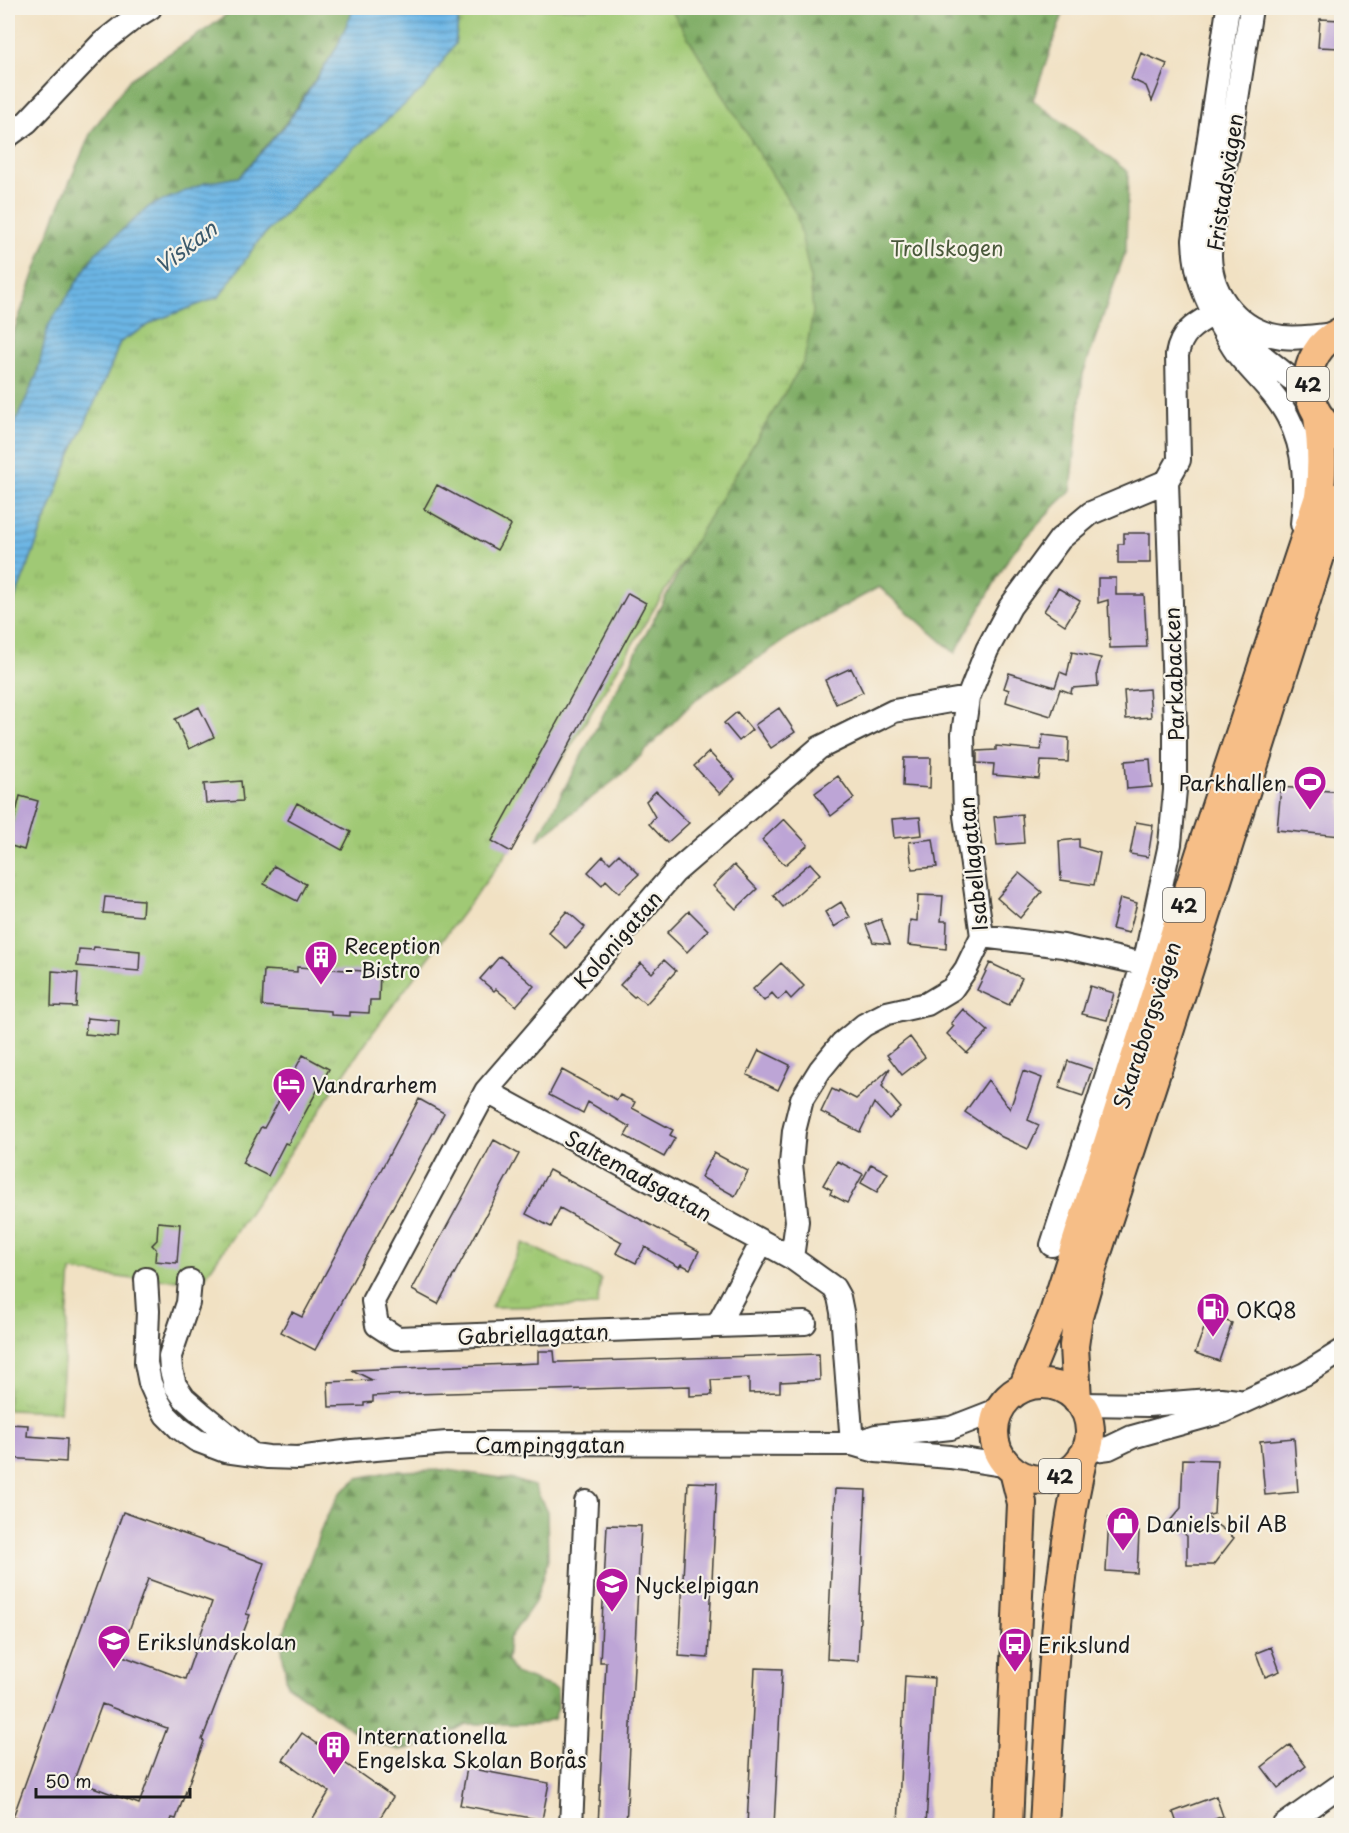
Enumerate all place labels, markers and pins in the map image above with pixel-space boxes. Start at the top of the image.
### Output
sports icon: Parkhallen [1292,764,1328,811]
place label: Parkhallen [1178,766,1287,798]
place label: Reception - Bistro [344,929,441,985]
building icon: Reception - Bistro [303,939,339,986]
hotel icon: Vandrarhem [271,1066,307,1113]
place label: Vandrarhem [312,1068,437,1100]
fuel station icon: OKQ8 [1195,1291,1231,1338]
place label: OKQ8 [1236,1293,1297,1325]
shop icon: Daniels bil AB [1105,1505,1141,1552]
place label: Daniels bil AB [1146,1507,1287,1539]
school or university icon: Nyckelpigan [594,1566,630,1613]
place label: Nyckelpigan [635,1568,759,1600]
school or university icon: Erikslundskolan [96,1623,132,1670]
place label: Erikslundskolan [137,1625,297,1657]
bus stop icon: Erikslund [997,1626,1033,1673]
place label: Erikslund [1038,1628,1130,1660]
place label: Internationella Engelska Skolan Borås [357,1719,587,1775]
building icon: Internationella Engelska Skolan Borås [316,1729,352,1776]

